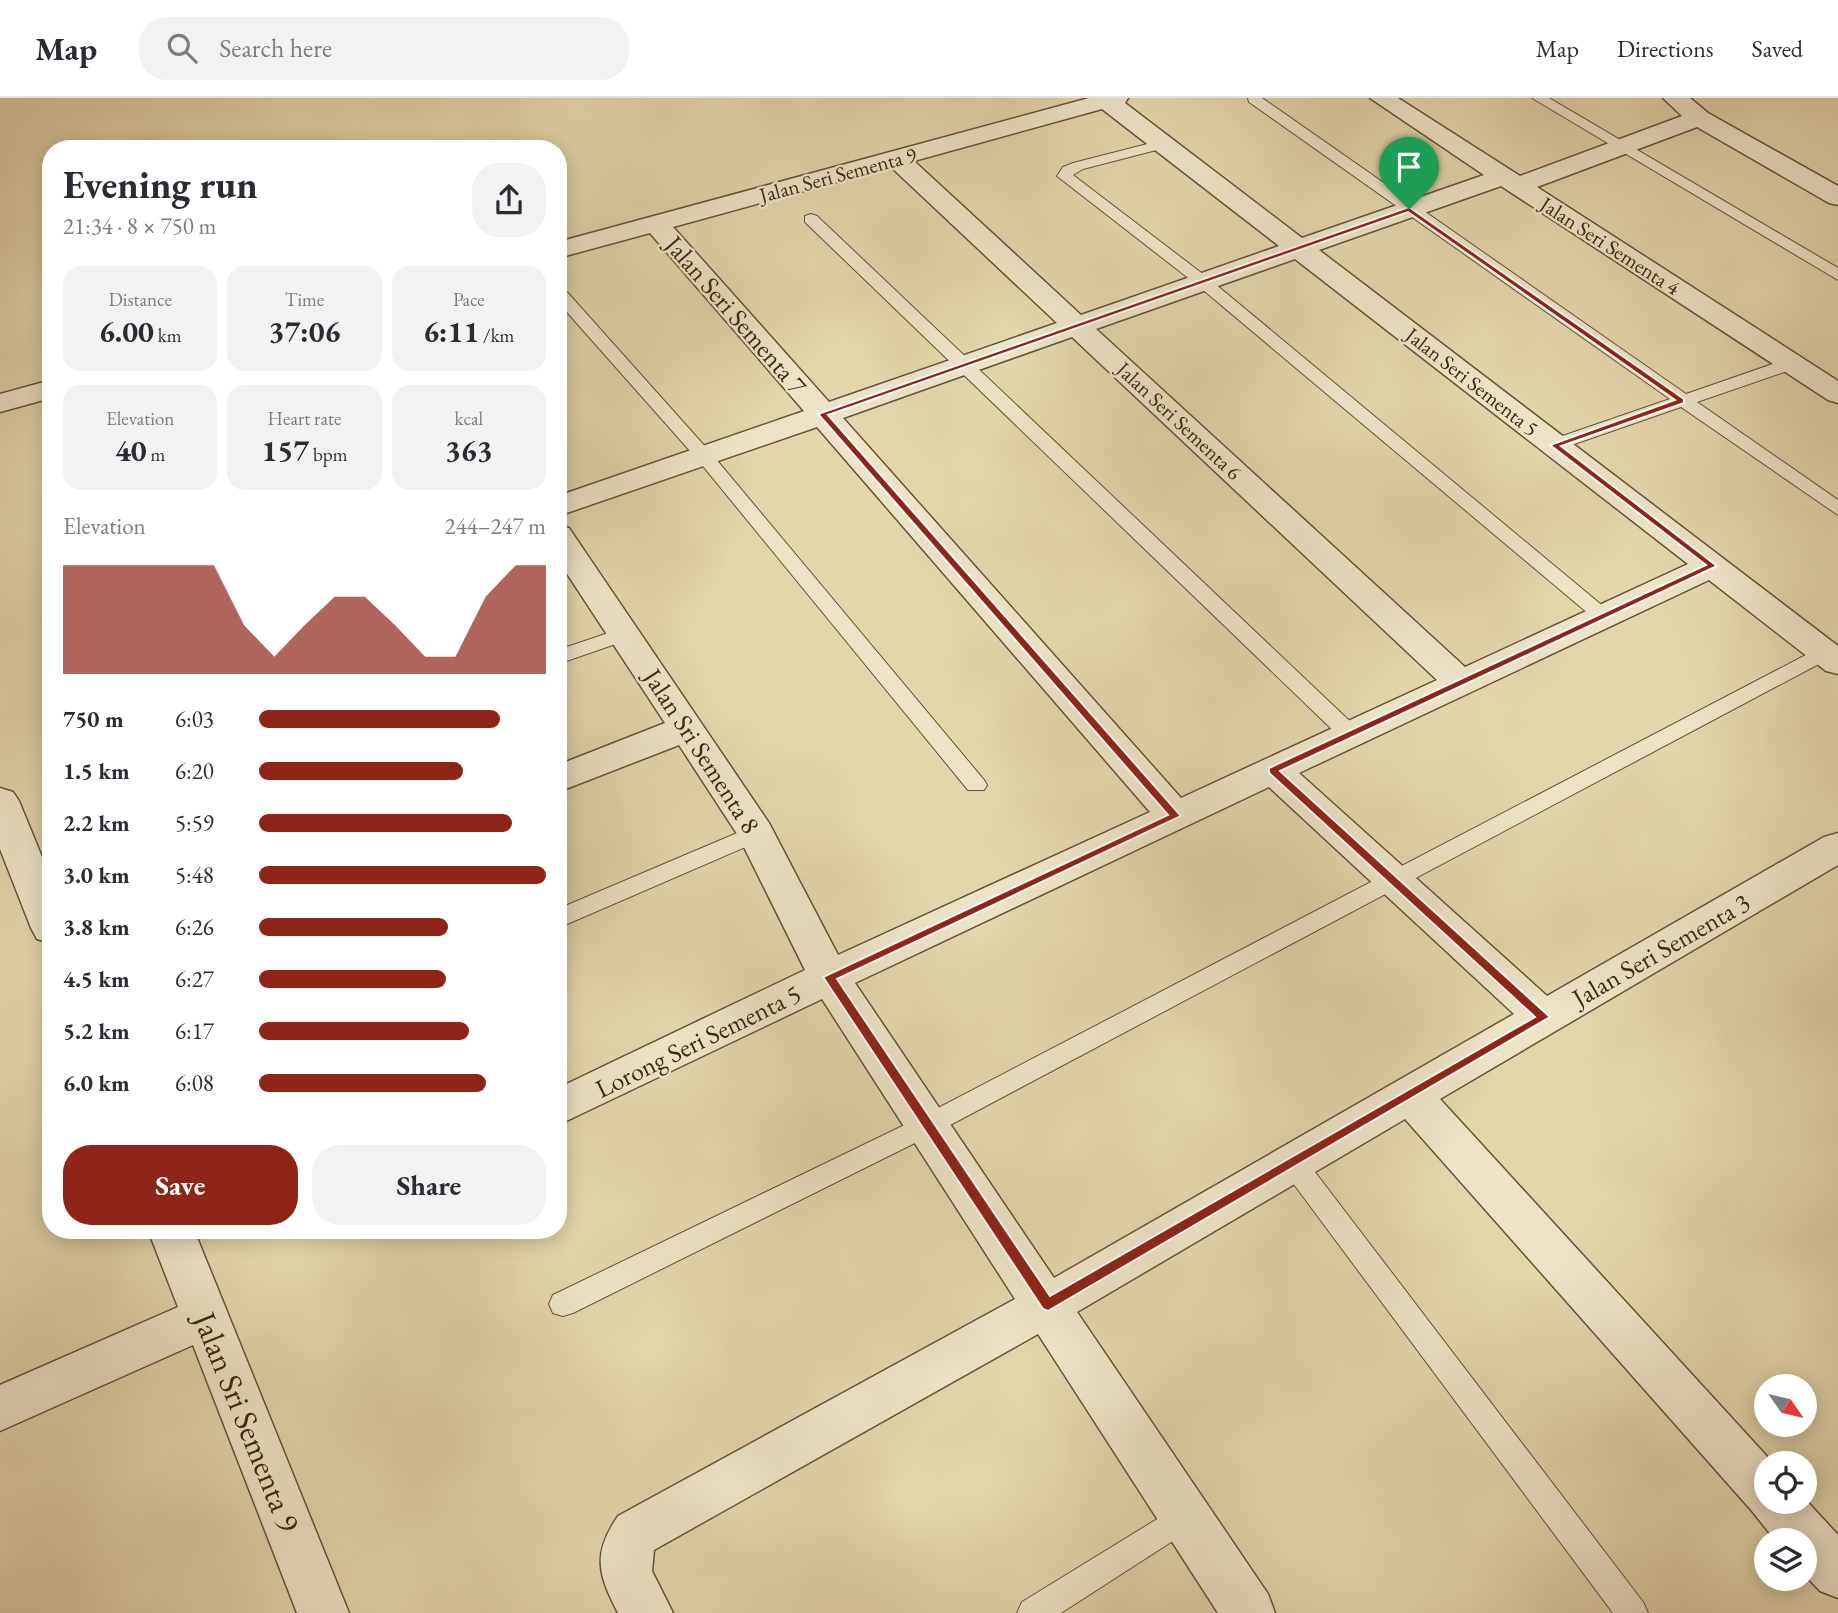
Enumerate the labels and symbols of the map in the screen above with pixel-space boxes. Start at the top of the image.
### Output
pin [1379,137,1439,209]
street label: Jalan Seri Sementa 9 [755,141,919,209]
street label: Jalan Seri Sementa 4 [1534,189,1686,301]
street label: Jalan Seri Sementa 7 [656,227,815,402]
street label: Jalan Seri Sementa 5 [1399,320,1544,442]
street label: Jalan Seri Sementa 6 [1110,354,1248,486]
street label: Jalan Sri Sementa 8 [635,661,768,840]
street label: Jalan Seri Sementa 3 [1564,885,1756,1016]
street label: Lorong Seri Sementa 5 [589,976,807,1106]
street label: Jalan Sri Sementa 9 [183,1303,310,1538]
north arrow [1754,1374,1816,1437]

